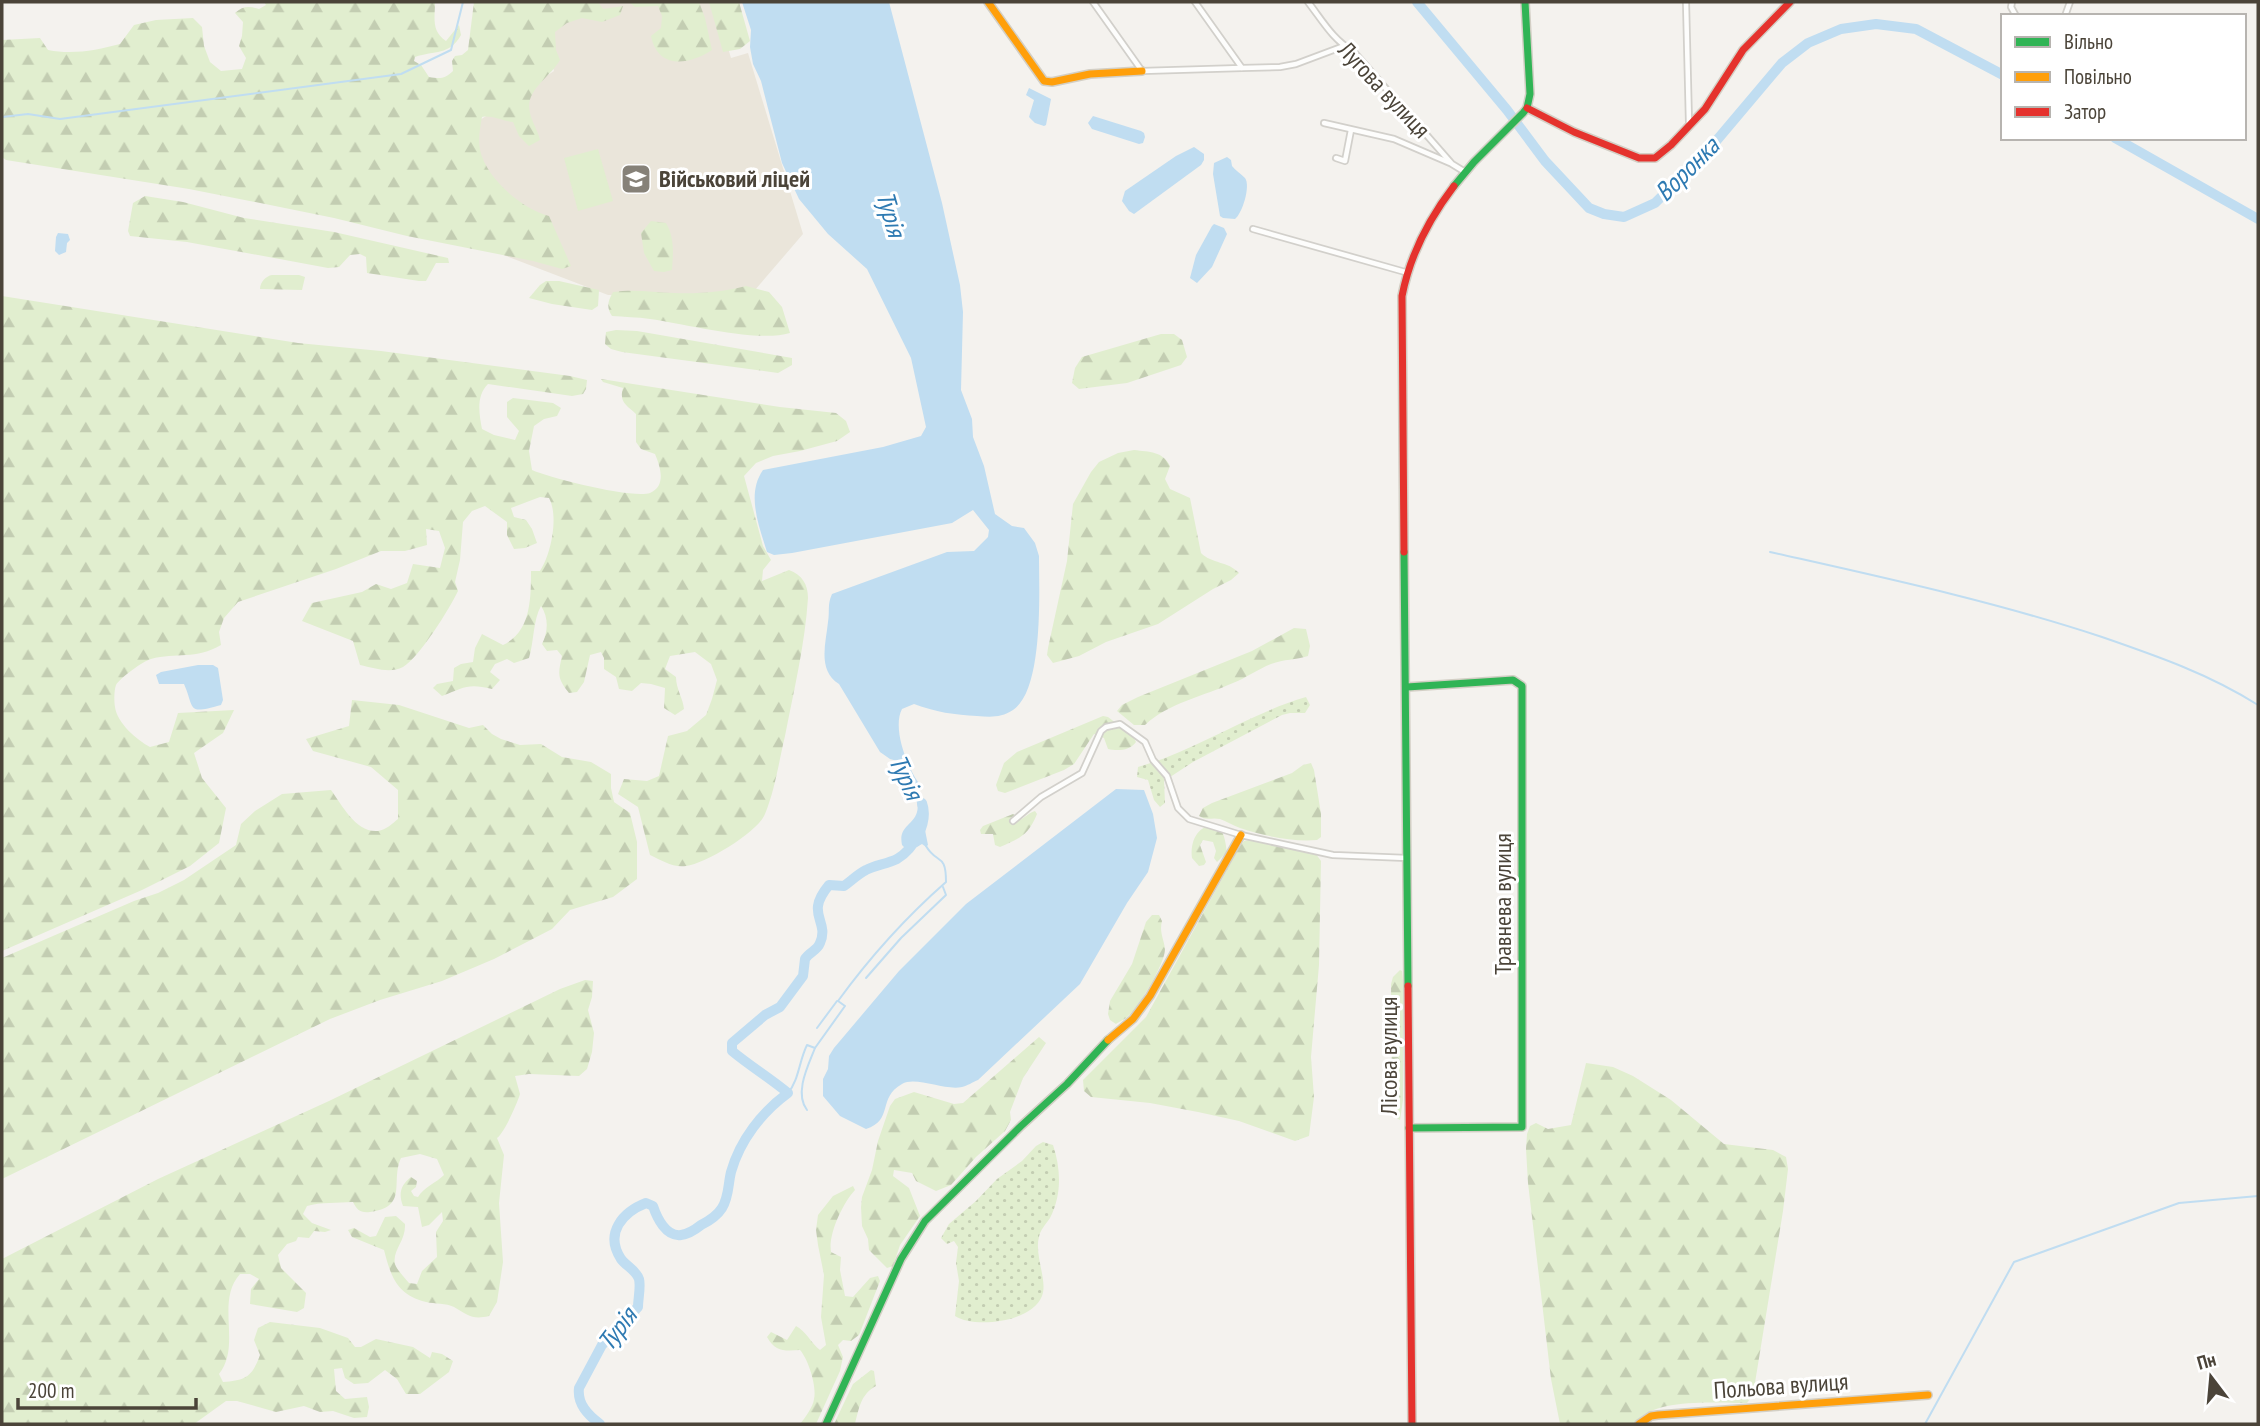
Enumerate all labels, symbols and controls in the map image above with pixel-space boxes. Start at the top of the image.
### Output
legend [2001,14,2246,140]
text: Вільно [2064,28,2113,55]
street label: Лугова вулиця [1331,34,1437,145]
text: Повільно [2064,63,2132,90]
text: Затор [2064,98,2106,125]
water label: Воронка [1647,128,1727,208]
school or university icon: Військовий ліцей [619,162,653,196]
place label: Військовий ліцей [659,163,810,194]
water label: Турія [869,187,914,242]
water label: Турія [882,749,932,806]
street label: Травнева вулиця [1487,833,1518,975]
street label: Лісова вулиця [1373,997,1404,1116]
water label: Турія [590,1299,645,1357]
north arrow [2176,1342,2246,1412]
text: Пн [2194,1347,2218,1375]
street label: Польова вулиця [1713,1365,1849,1406]
scale bar [18,1366,196,1410]
text: 200 m [28,1377,74,1404]

